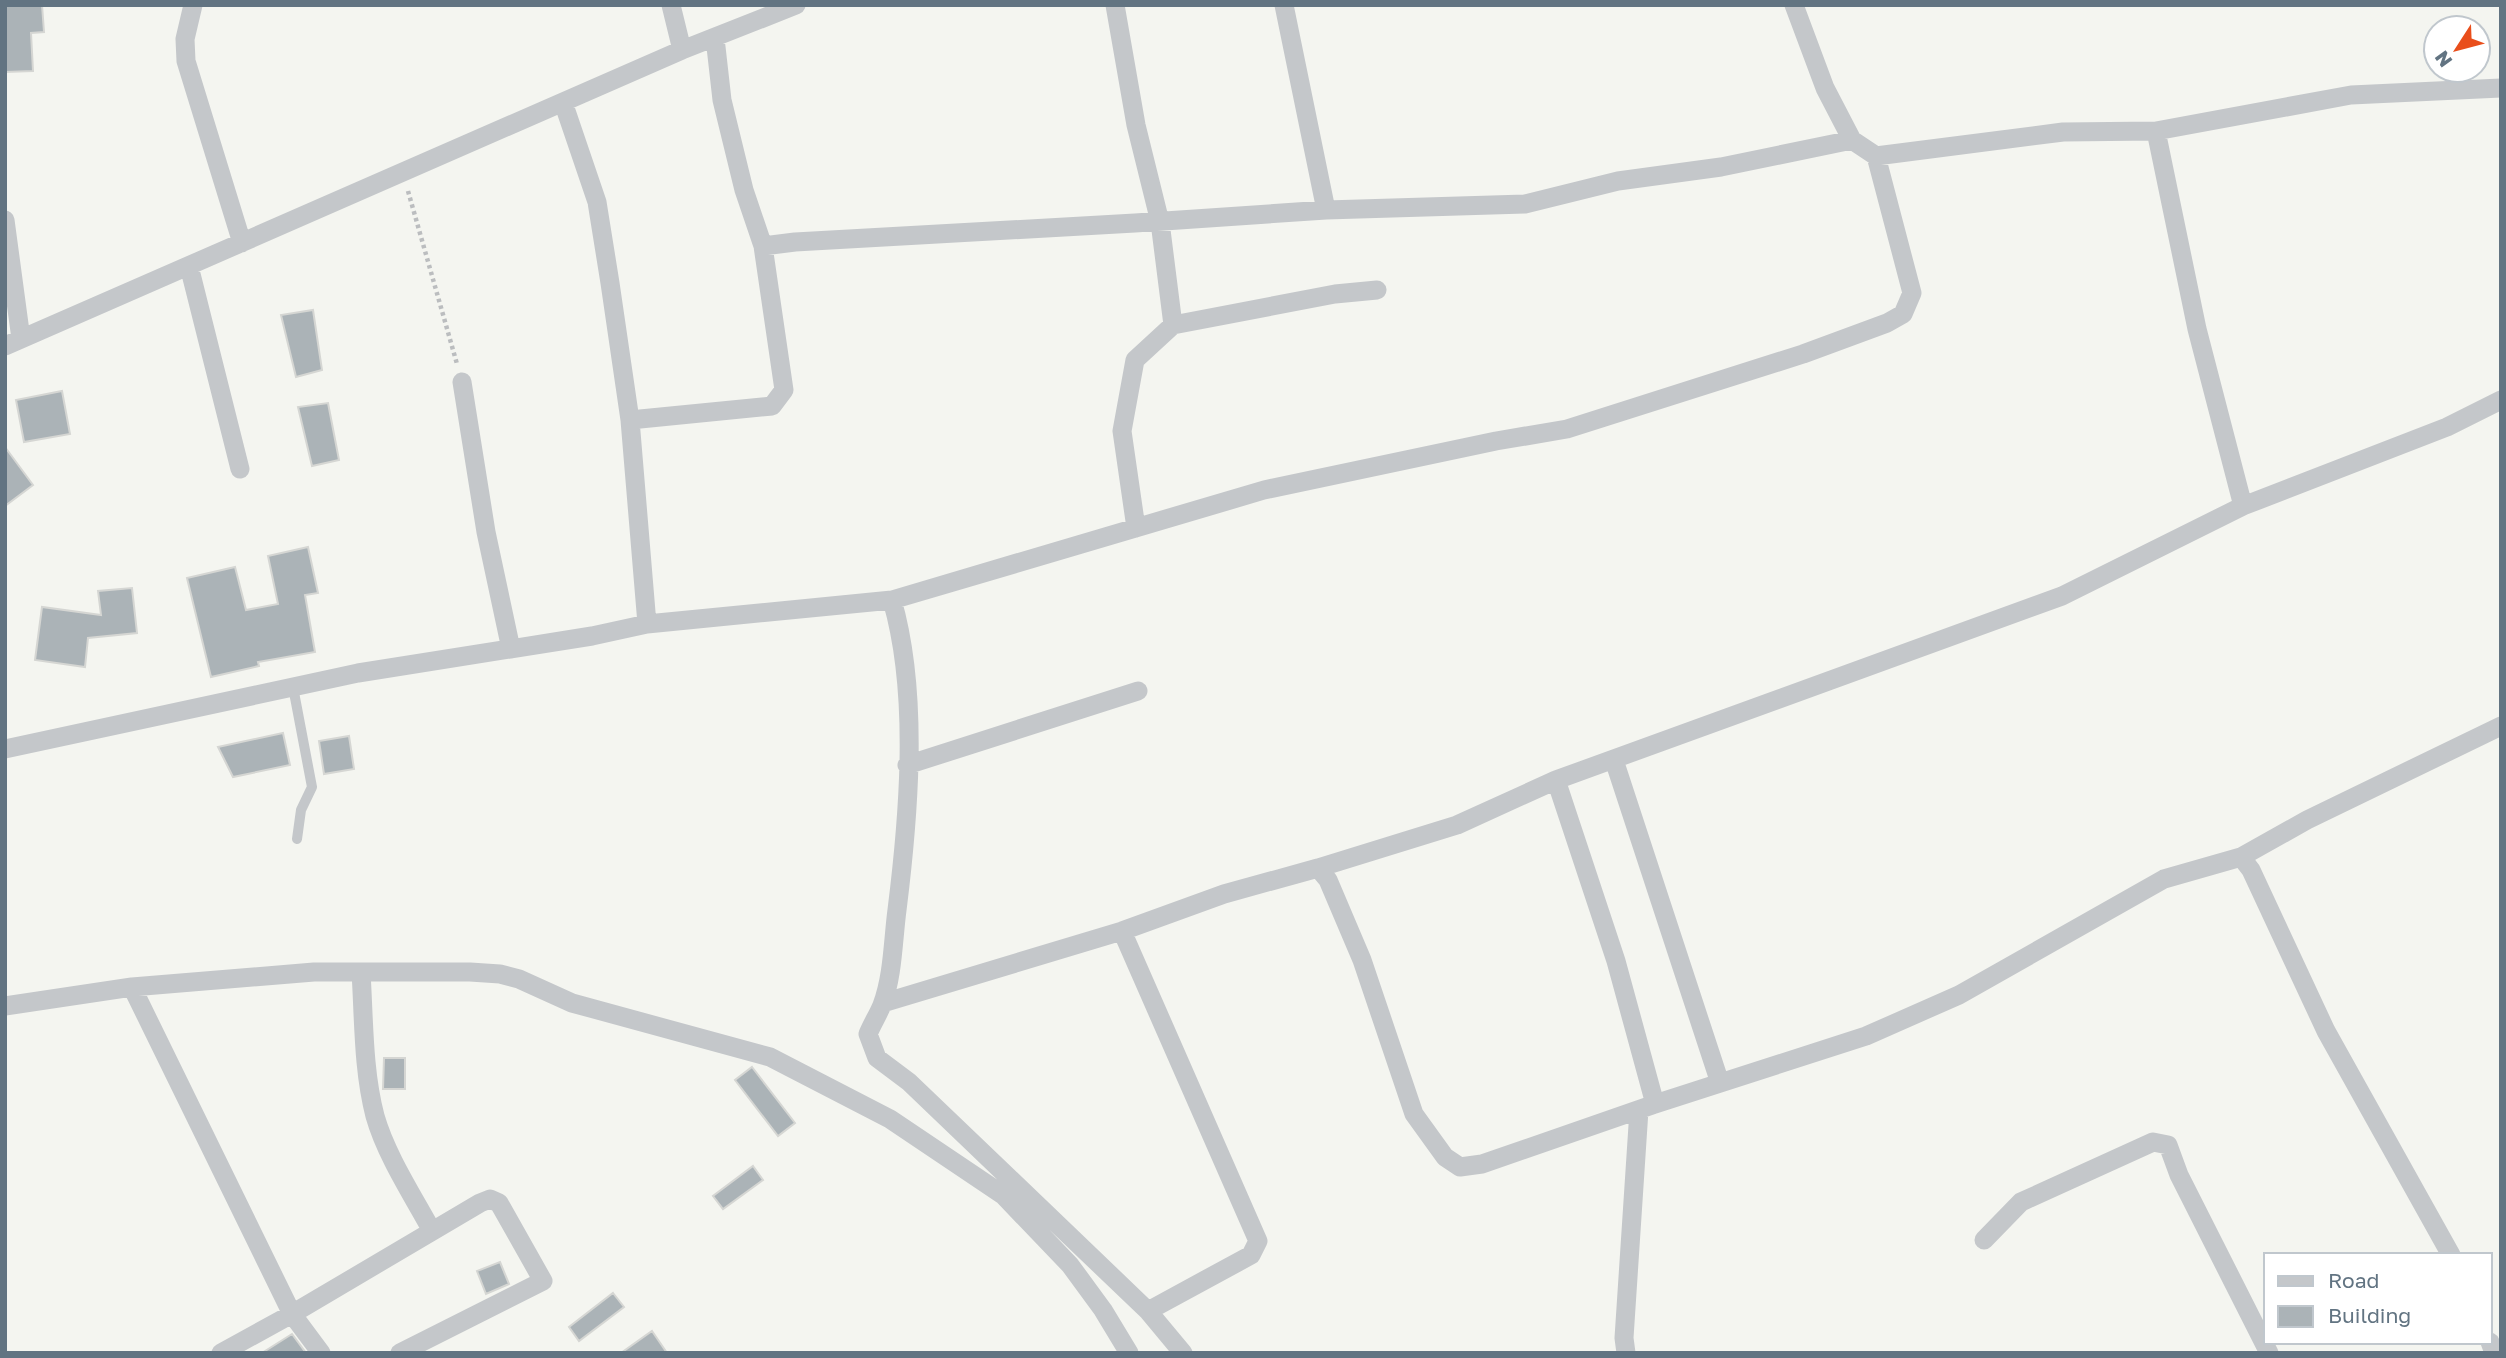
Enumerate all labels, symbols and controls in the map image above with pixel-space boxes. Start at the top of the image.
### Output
north arrow [2422,14,2492,84]
text: N [2429,47,2456,72]
legend [2264,1253,2492,1344]
text: Road [2328,1267,2379,1293]
text: Building [2328,1302,2411,1328]

